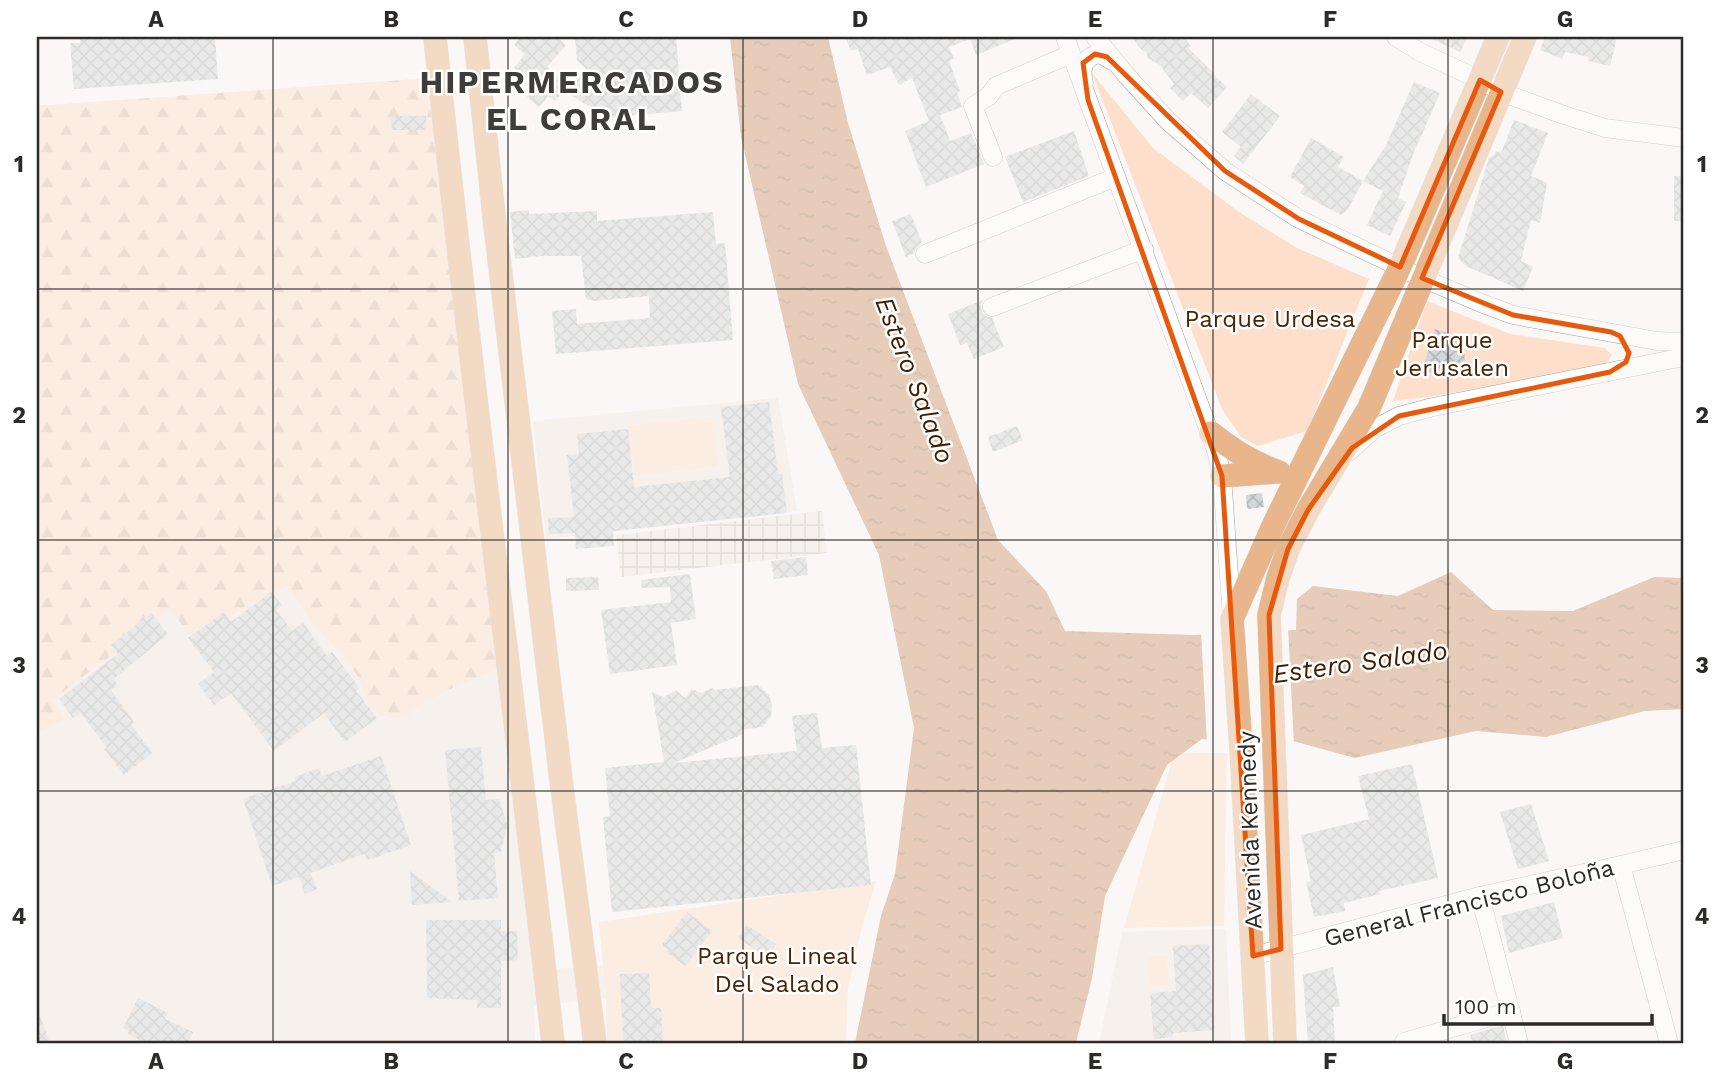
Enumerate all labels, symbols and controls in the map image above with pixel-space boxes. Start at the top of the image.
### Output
text: A [148,6,164,33]
text: B [383,6,399,33]
text: C [618,6,634,33]
text: D [852,6,868,33]
text: E [1088,6,1102,33]
text: F [1323,6,1337,33]
text: G [1557,6,1573,33]
district label: HIPERMERCADOS EL CORAL [419,63,725,138]
text: 1 [14,151,24,178]
text: 1 [1697,151,1707,178]
water label: Estero Salado [869,292,961,468]
park label: Parque Urdesa [1185,305,1355,333]
park label: Parque Jerusalen [1395,326,1509,382]
text: 2 [12,402,26,429]
text: 2 [1695,402,1709,429]
water label: Estero Salado [1271,635,1449,689]
text: 3 [12,652,26,679]
text: 3 [1695,652,1709,679]
street label: Avenida Kennedy [1233,730,1267,930]
street label: General Francisco Boloña [1321,853,1617,953]
text: 4 [12,903,27,930]
text: 4 [1695,903,1710,930]
park label: Parque Lineal Del Salado [697,942,858,998]
scale bar [1444,982,1653,1026]
text: 100 m [1455,994,1517,1019]
text: A [148,1048,164,1075]
text: B [383,1048,399,1075]
text: C [618,1048,634,1075]
text: D [852,1048,868,1075]
text: E [1088,1048,1102,1075]
text: F [1323,1048,1337,1075]
text: G [1557,1048,1573,1075]

